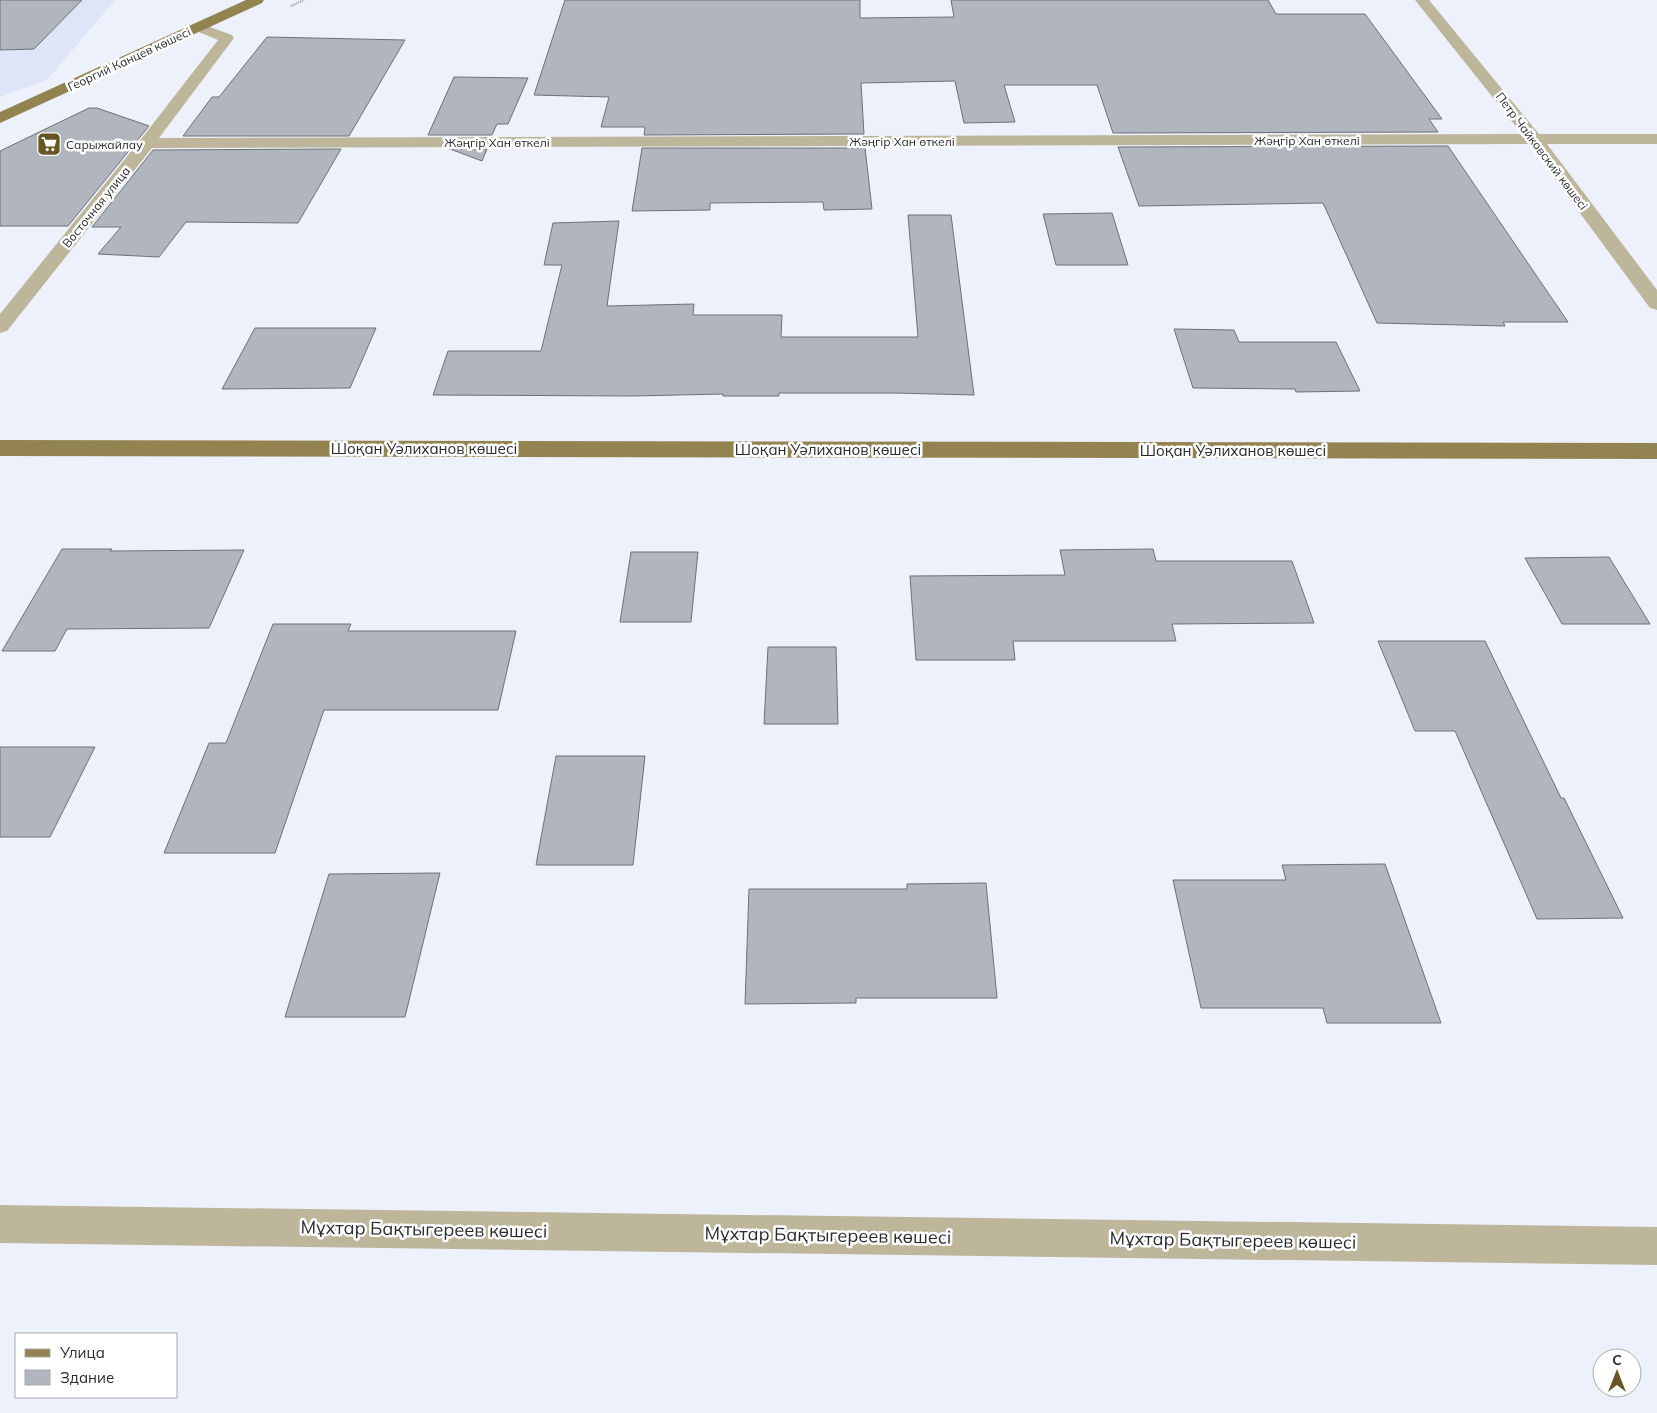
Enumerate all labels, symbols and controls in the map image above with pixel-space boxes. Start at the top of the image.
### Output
street label: Георгий Канцев көшесі [65,24,193,94]
street label: Петр Чайковский көшесі [1493,89,1591,213]
supermarket icon: Сарыжайлау [36,131,62,157]
street label: Жәңгір Хан өткелі [1254,133,1360,148]
street label: Жәңгір Хан өткелі [849,134,955,149]
street label: Жәңгір Хан өткелі [444,135,550,150]
place label: Сарыжайлау [66,137,143,152]
street label: Восточная улица [59,164,133,250]
street label: Шоқан Уәлиханов көшесі [331,439,517,458]
street label: Шоқан Уәлиханов көшесі [735,440,921,459]
street label: Шоқан Уәлиханов көшесі [1140,441,1326,460]
street label: Мұхтар Бақтыгереев көшесі [300,1215,548,1243]
street label: Мұхтар Бақтыгереев көшесі [704,1221,952,1249]
street label: Мұхтар Бақтыгереев көшесі [1109,1226,1357,1254]
legend [15,1333,178,1398]
text: Улица [59,1343,105,1362]
north arrow [1592,1348,1642,1398]
text: С [1612,1351,1622,1369]
text: Здание [60,1368,114,1387]

